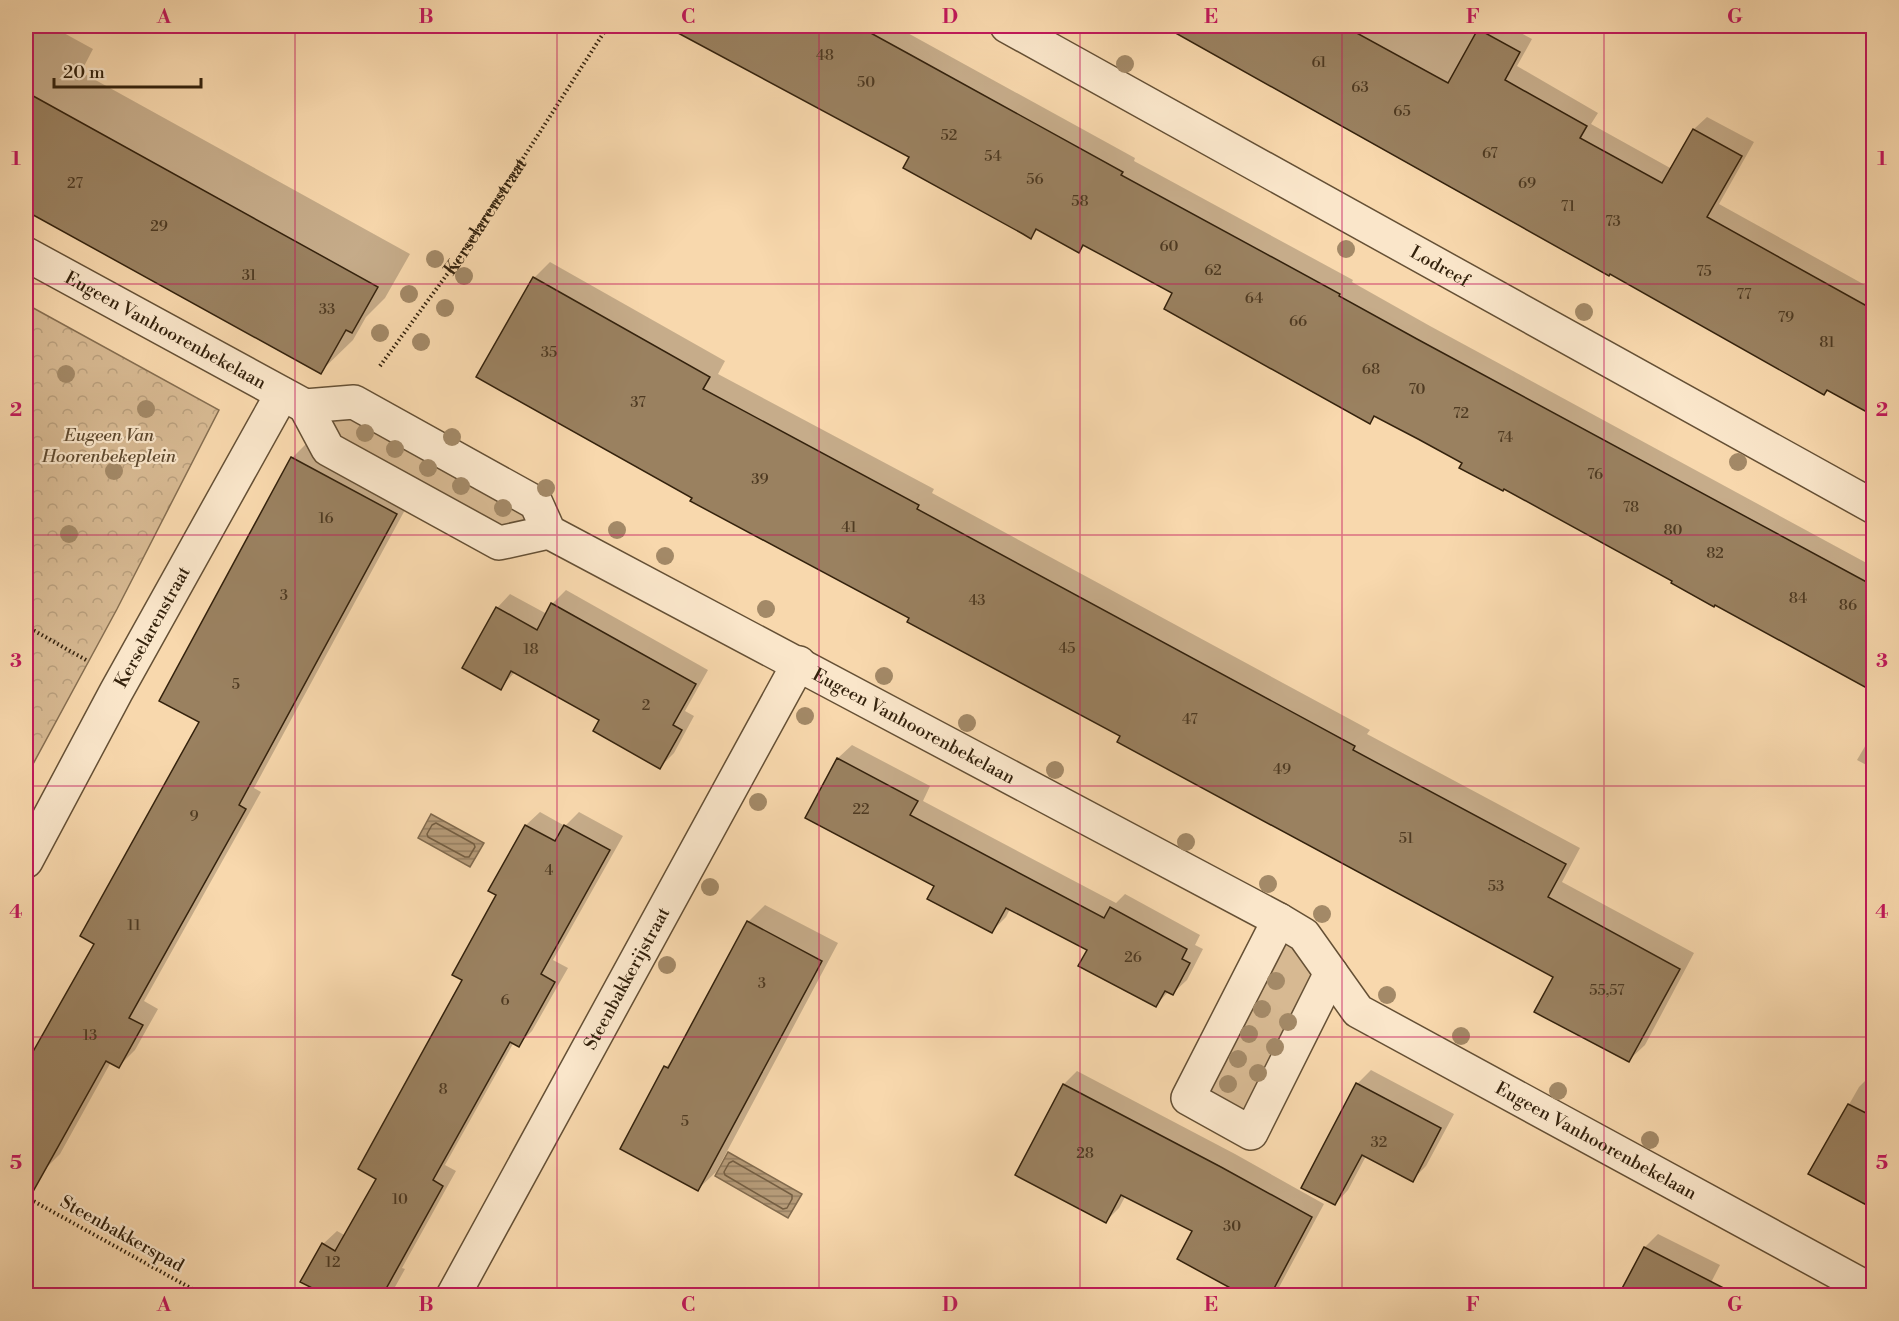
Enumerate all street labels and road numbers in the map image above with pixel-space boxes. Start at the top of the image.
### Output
street label: Kerselarenstraat [439,153,532,280]
street label: Lodreef [1406,240,1475,293]
street label: Eugeen Vanhoorenbekelaan [61,266,271,394]
street label: Kerselarenstraat [109,562,196,692]
street label: Eugeen Vanhoorenbekelaan [809,663,1019,789]
street label: Steenbakkerijstraat [578,903,675,1054]
street label: Eugeen Vanhoorenbekelaan [1491,1076,1701,1205]
street label: Steenbakkerspad [56,1190,189,1278]

